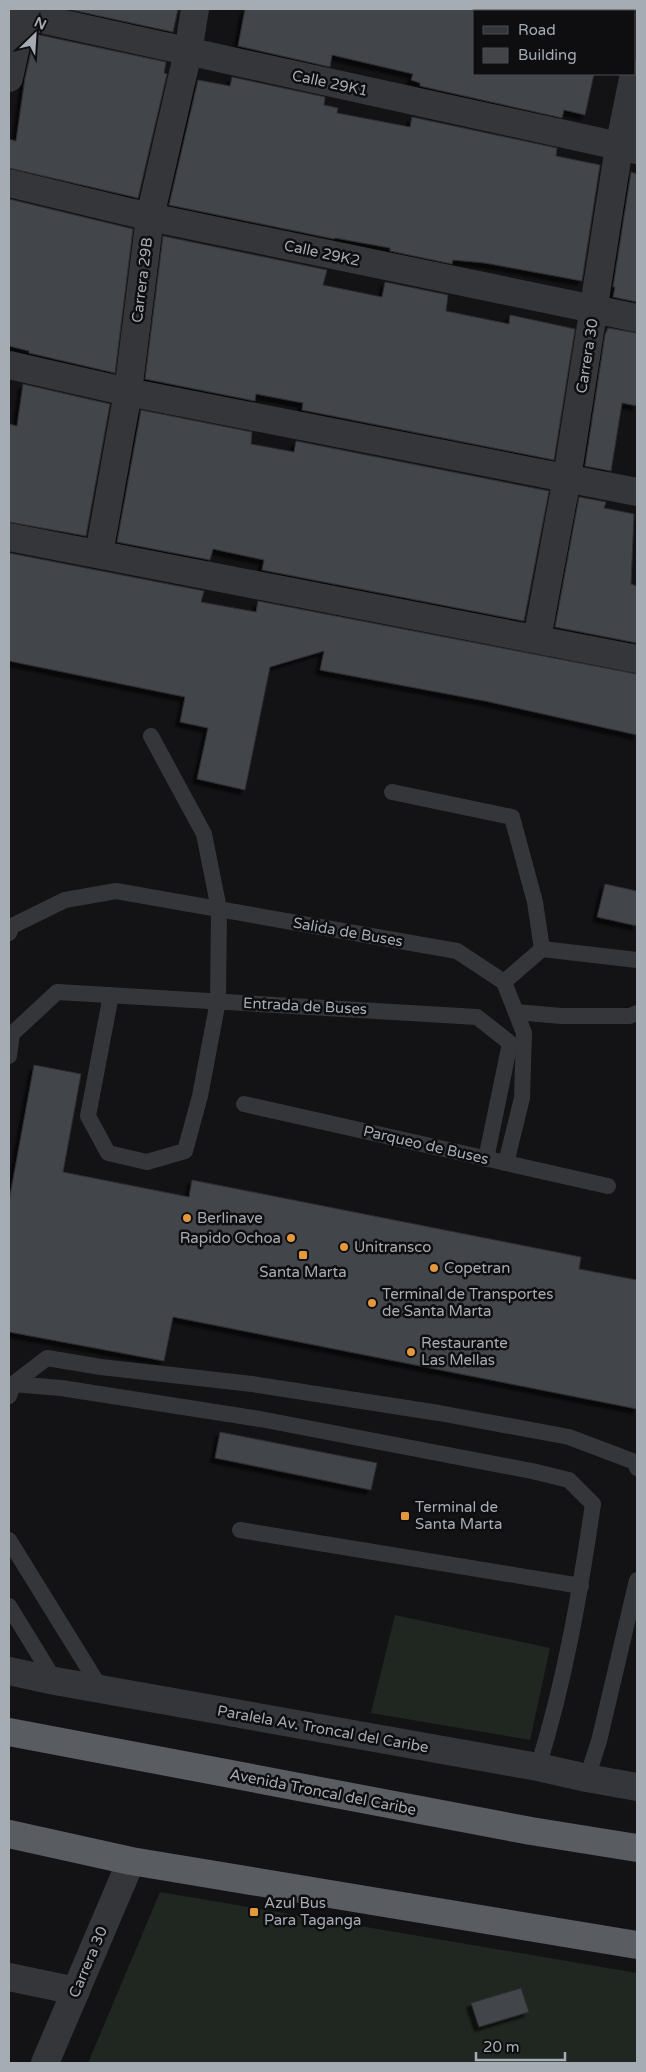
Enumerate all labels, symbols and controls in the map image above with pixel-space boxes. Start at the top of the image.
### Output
north arrow [10,10,60,60]
legend [473,10,636,75]
text: N [32,14,49,34]
text: Road [518,21,556,39]
text: Building [518,46,577,64]
street label: Calle 29K1 [290,66,370,100]
street label: Carrera 29B [128,236,156,324]
street label: Calle 29K2 [282,236,362,270]
street label: Carrera 30 [572,317,602,395]
street label: Salida de Buses [292,913,404,951]
street label: Entrada de Buses [242,994,368,1018]
street label: Parqueo de Buses [362,1122,490,1168]
place label: Berlinave [197,1209,263,1227]
marker: Berlinave [181,1212,193,1224]
place label: Rapido Ochoa [180,1229,281,1247]
marker: Rapido Ochoa [285,1232,297,1244]
place label: Unitransco [354,1238,431,1256]
marker: Unitransco [338,1241,350,1253]
marker: Santa Marta [297,1249,309,1261]
place label: Copetran [444,1259,510,1277]
marker: Copetran [428,1262,440,1274]
place label: Santa Marta [259,1263,347,1281]
place label: Terminal de Transportes de Santa Marta [382,1285,553,1320]
marker: Terminal de Transportes de Santa Marta [366,1297,378,1309]
place label: Restaurante Las Mellas [421,1334,508,1369]
marker: Restaurante Las Mellas [405,1346,417,1358]
place label: Terminal de Santa Marta [415,1498,503,1533]
marker: Terminal de Santa Marta [399,1510,411,1522]
street label: Paralela Av. Troncal del Caribe [216,1702,430,1756]
street label: Avenida Troncal del Caribe [228,1765,418,1819]
place label: Azul Bus Para Taganga [264,1894,362,1929]
marker: Azul Bus Para Taganga [248,1906,260,1918]
street label: Carrera 30 [65,1924,111,2000]
scale bar [476,2030,565,2062]
text: 20 m [483,2038,520,2056]

